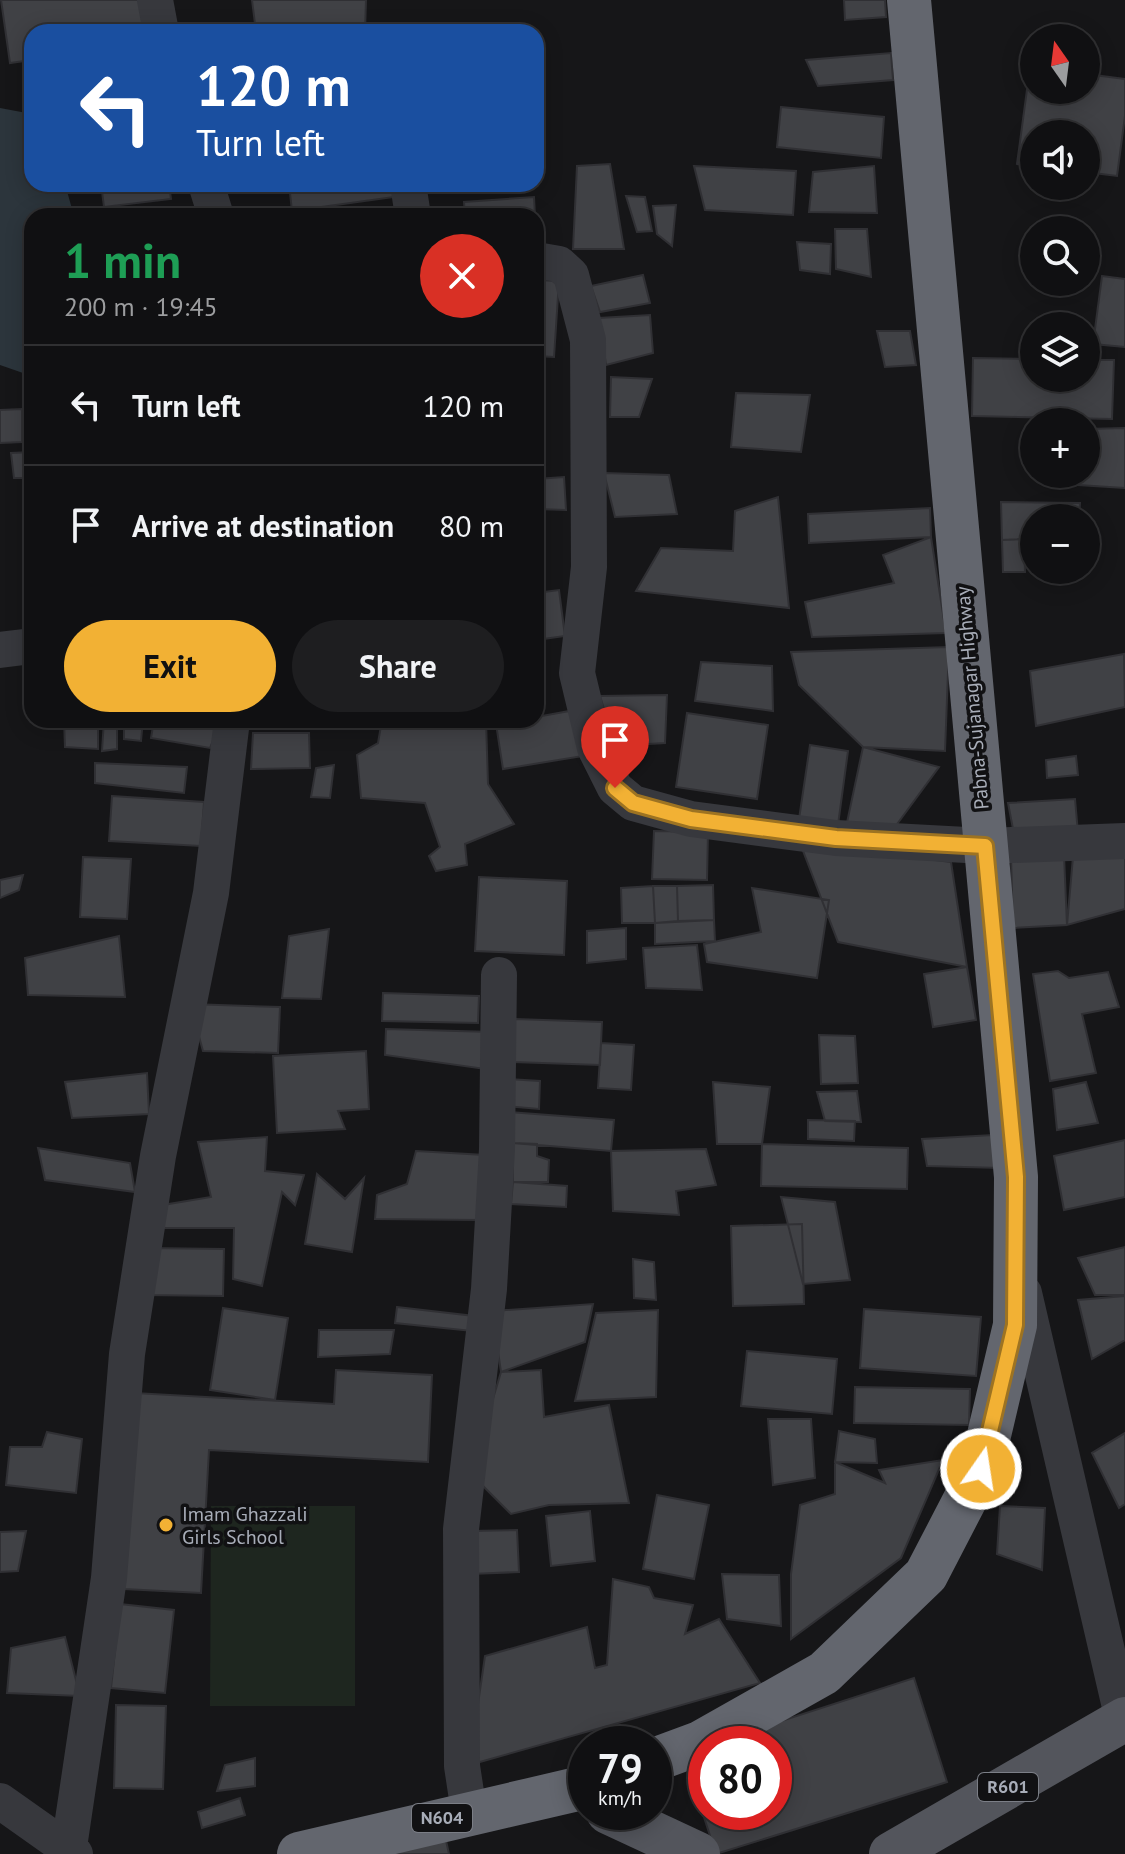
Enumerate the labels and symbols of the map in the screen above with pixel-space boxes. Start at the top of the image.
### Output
north arrow [1020,24,1100,104]
street label: Pabna-Sujanagar Highway [949,585,995,811]
pin [581,706,649,788]
position arrow [939,1427,1023,1511]
place label: Imam Ghazzali Girls School [182,1501,308,1550]
marker: Imam Ghazzali Girls School [157,1516,175,1534]
speed limit sign: 80 [688,1726,792,1830]
road number: R601 [978,1773,1038,1801]
road number: N604 [412,1804,472,1832]

